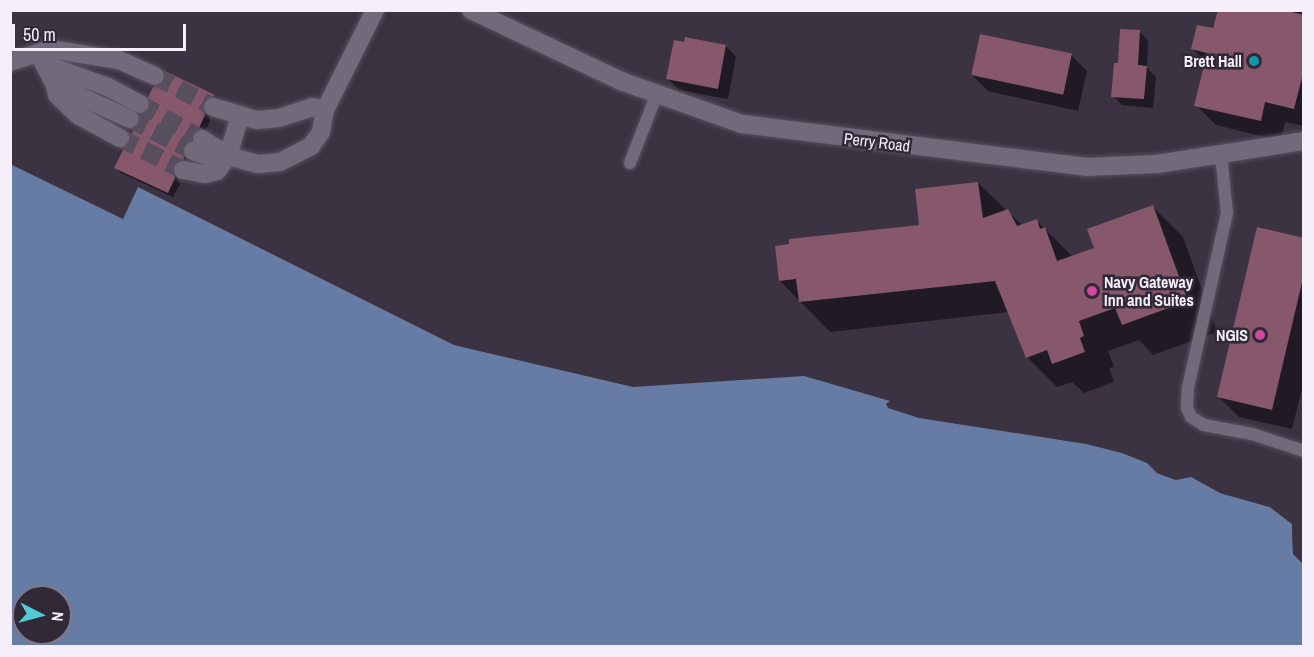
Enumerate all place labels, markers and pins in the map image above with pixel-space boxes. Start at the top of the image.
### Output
place label: Brett Hall [1184,51,1242,71]
marker: Brett Hall [1247,54,1261,68]
place label: Navy Gateway Inn and Suites [1104,272,1194,310]
marker: Navy Gateway Inn and Suites [1085,284,1099,298]
place label: NGIS [1216,325,1248,345]
marker: NGIS [1253,328,1267,342]

